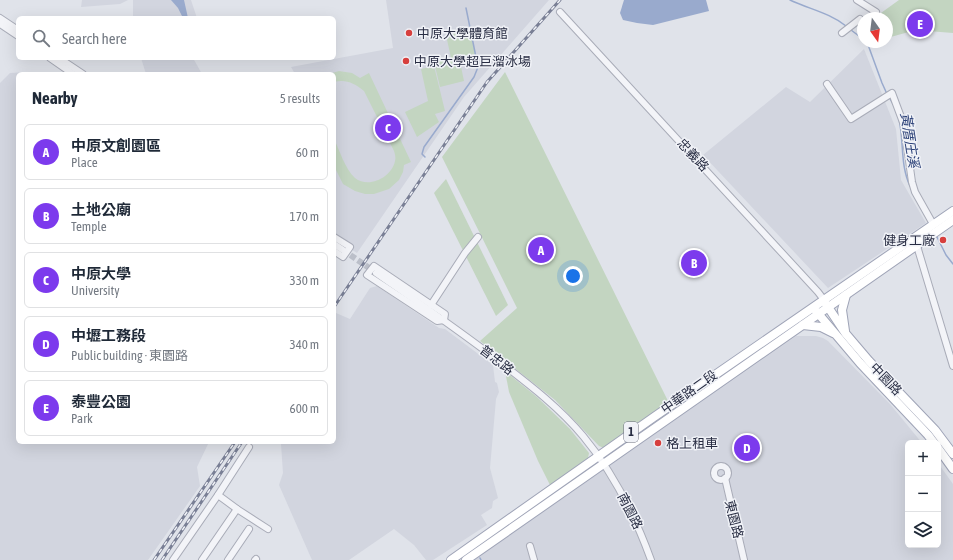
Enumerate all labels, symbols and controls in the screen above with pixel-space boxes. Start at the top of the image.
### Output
pin: E [907,9,933,39]
north arrow [857,12,893,48]
search box [16,16,336,60]
place label: 中原大學體育館 [417,26,508,41]
icon: search [30,27,52,49]
marker: 中原大學體育館 [404,28,414,38]
text: Search here [62,30,127,47]
place label: 中原大學超巨溜冰場 [414,54,531,69]
marker: 中原大學超巨溜冰場 [401,56,411,66]
text: Nearby [32,88,78,108]
text: 5 results [280,91,320,106]
water label: 黃厝庄溪 [898,111,923,171]
pin: C [375,113,401,143]
street label: 忠義路 [674,136,712,174]
text: 中原文創園區 [71,137,161,154]
text: A [43,145,49,160]
text: 60 m [296,145,319,160]
text: Place [71,155,98,170]
text: 土地公廟 [71,201,131,218]
text: B [43,209,49,224]
text: 170 m [290,209,319,224]
text: Temple [71,219,107,234]
place label: 健身工廠 [883,233,935,248]
pin: A [528,235,554,265]
marker: 健身工廠 [938,235,948,245]
pin: B [681,248,707,278]
text: 中原大學 [71,265,131,282]
your location [563,266,583,286]
text: C [43,273,49,288]
text: 330 m [290,273,319,288]
text: University [71,283,120,298]
text: 中壢工務段 [71,327,146,344]
text: D [42,337,50,352]
text: 340 m [290,337,319,352]
street label: 普忠路 [477,342,517,378]
text: Public building · 東園路 [71,348,188,363]
street label: 中園路 [867,360,905,398]
street label: 中華路二段 [658,367,720,417]
text: 泰豐公園 [71,393,131,410]
text: E [43,401,49,416]
text: 600 m [290,401,319,416]
text: Park [71,411,93,426]
road number: 1 [624,422,638,442]
pin: D [734,433,760,463]
place label: 格上租車 [666,436,718,451]
marker: 格上租車 [653,438,663,448]
map controls [905,440,941,548]
button: + [905,440,941,476]
button: − [905,476,941,512]
street label: 南園路 [614,490,646,532]
street label: 東園路 [722,498,746,540]
button: layers [905,512,941,548]

